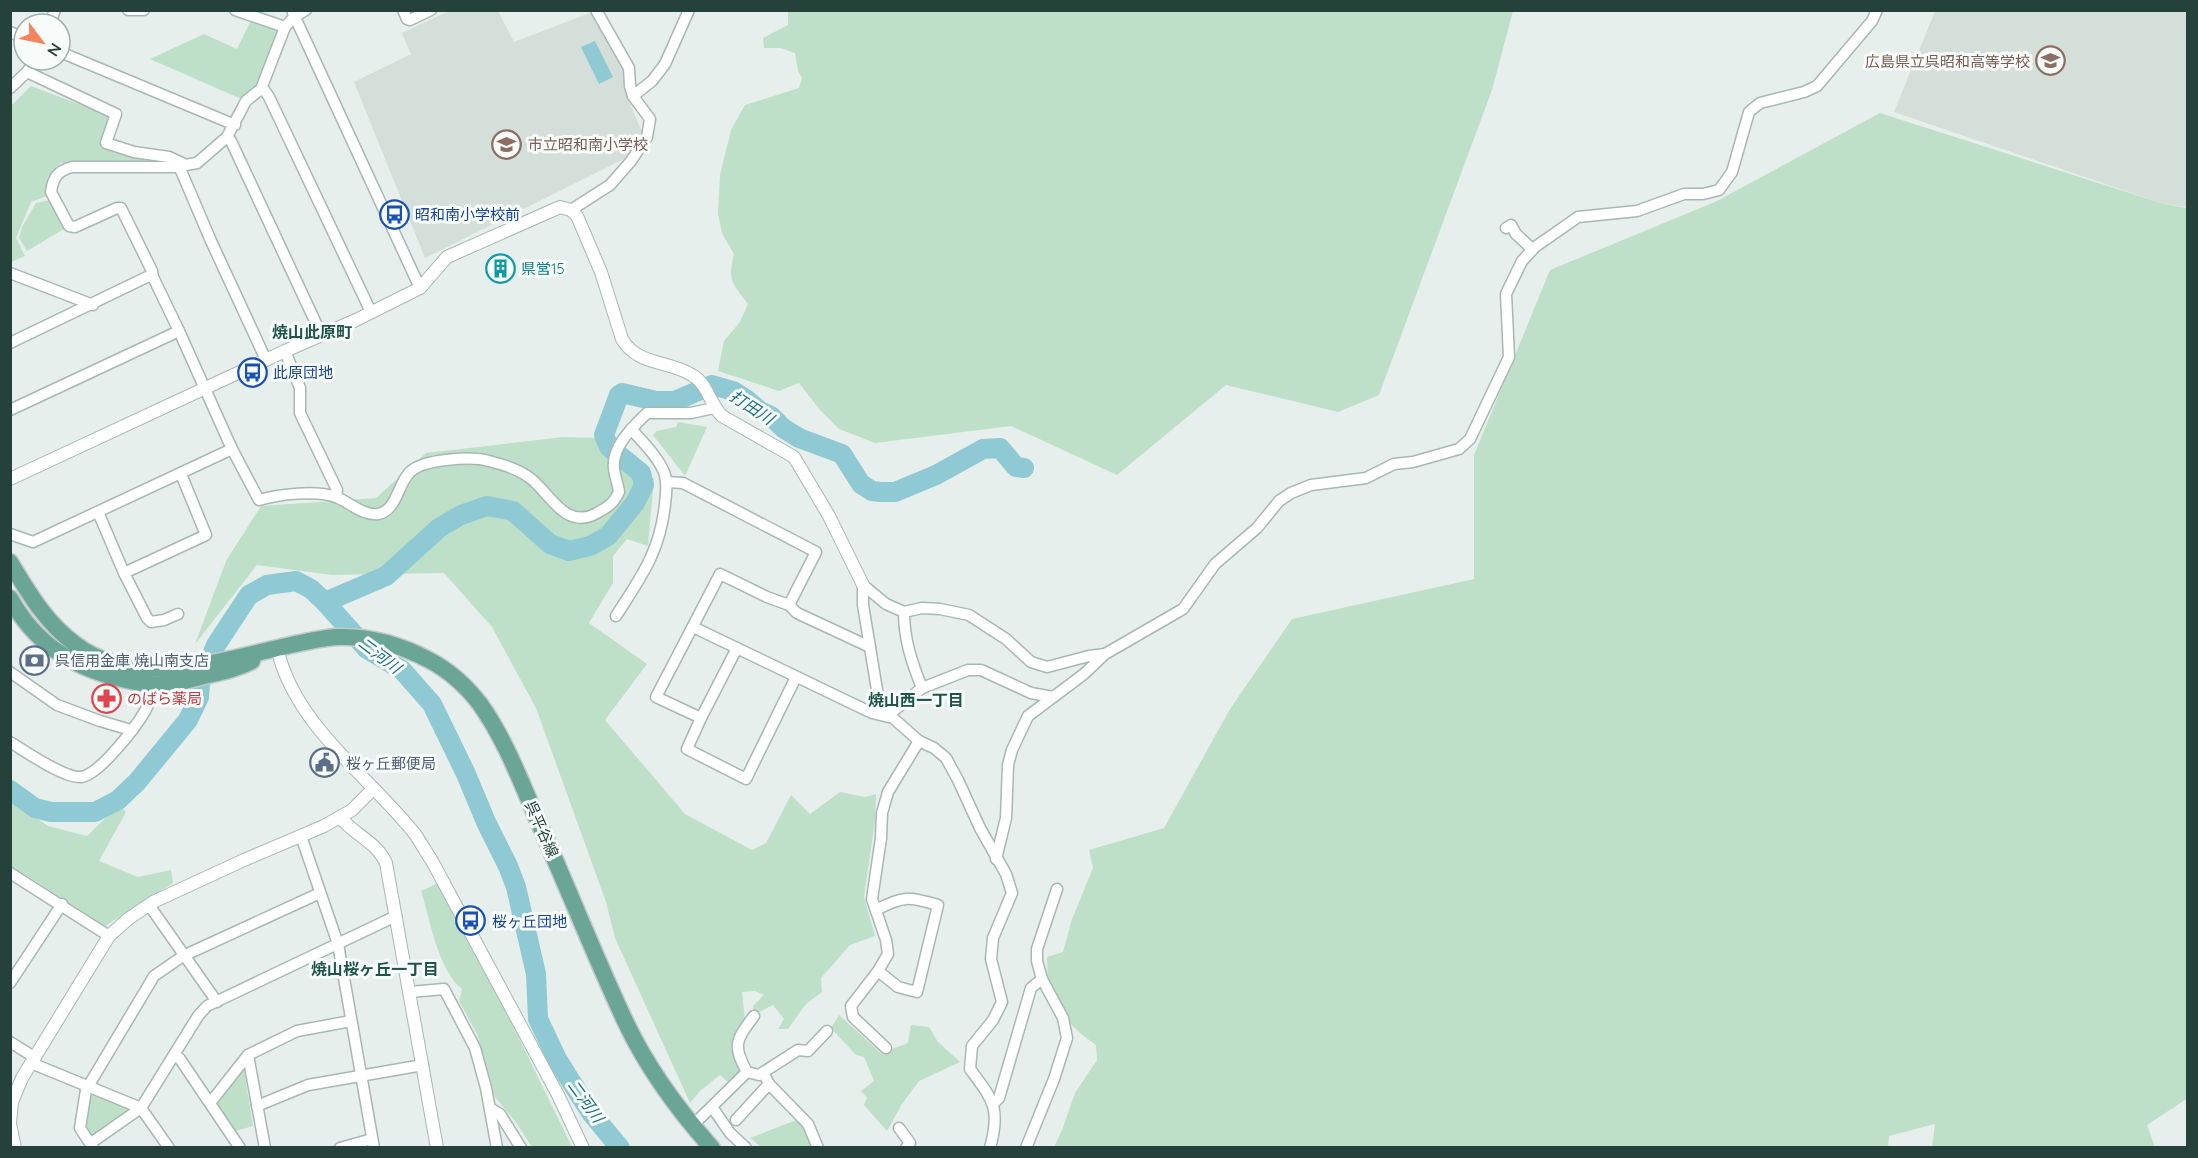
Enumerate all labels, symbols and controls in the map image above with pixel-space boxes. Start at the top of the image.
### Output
north arrow [12,12,72,72]
text: N [43,40,66,60]
school or university icon: 広島県立呉昭和高等学校 [2035,45,2067,77]
place label: 広島県立呉昭和高等学校 [1865,52,2030,71]
school or university icon: 市立昭和南小学校 [491,128,523,160]
place label: 市立昭和南小学校 [528,135,648,154]
bus stop icon: 昭和南小学校前 [378,198,410,230]
place label: 昭和南小学校前 [415,205,520,224]
building icon: 県営15 [484,252,516,284]
place label: 県営15 [521,259,565,278]
district label: 焼山此原町 [272,322,352,342]
bus stop icon: 此原団地 [236,356,268,388]
place label: 此原団地 [273,363,333,382]
water label: 打田川 [726,386,779,430]
water label: 二河川 [355,633,407,679]
bank icon: 呉信用金庫 焼山南支店 [18,644,50,676]
place label: 呉信用金庫 焼山南支店 [55,651,209,670]
pharmacy icon: のばら薬局 [90,682,122,714]
place label: のばら薬局 [127,689,202,708]
district label: 焼山西一丁目 [868,690,964,710]
public building icon: 桜ヶ丘郵便局 [309,747,341,779]
place label: 桜ヶ丘郵便局 [346,754,436,773]
street label: 呉平谷線 [521,798,563,860]
bus stop icon: 桜ヶ丘団地 [455,905,487,937]
place label: 桜ヶ丘団地 [492,912,567,931]
district label: 焼山桜ヶ丘一丁目 [311,959,439,979]
water label: 二河川 [564,1076,609,1128]

